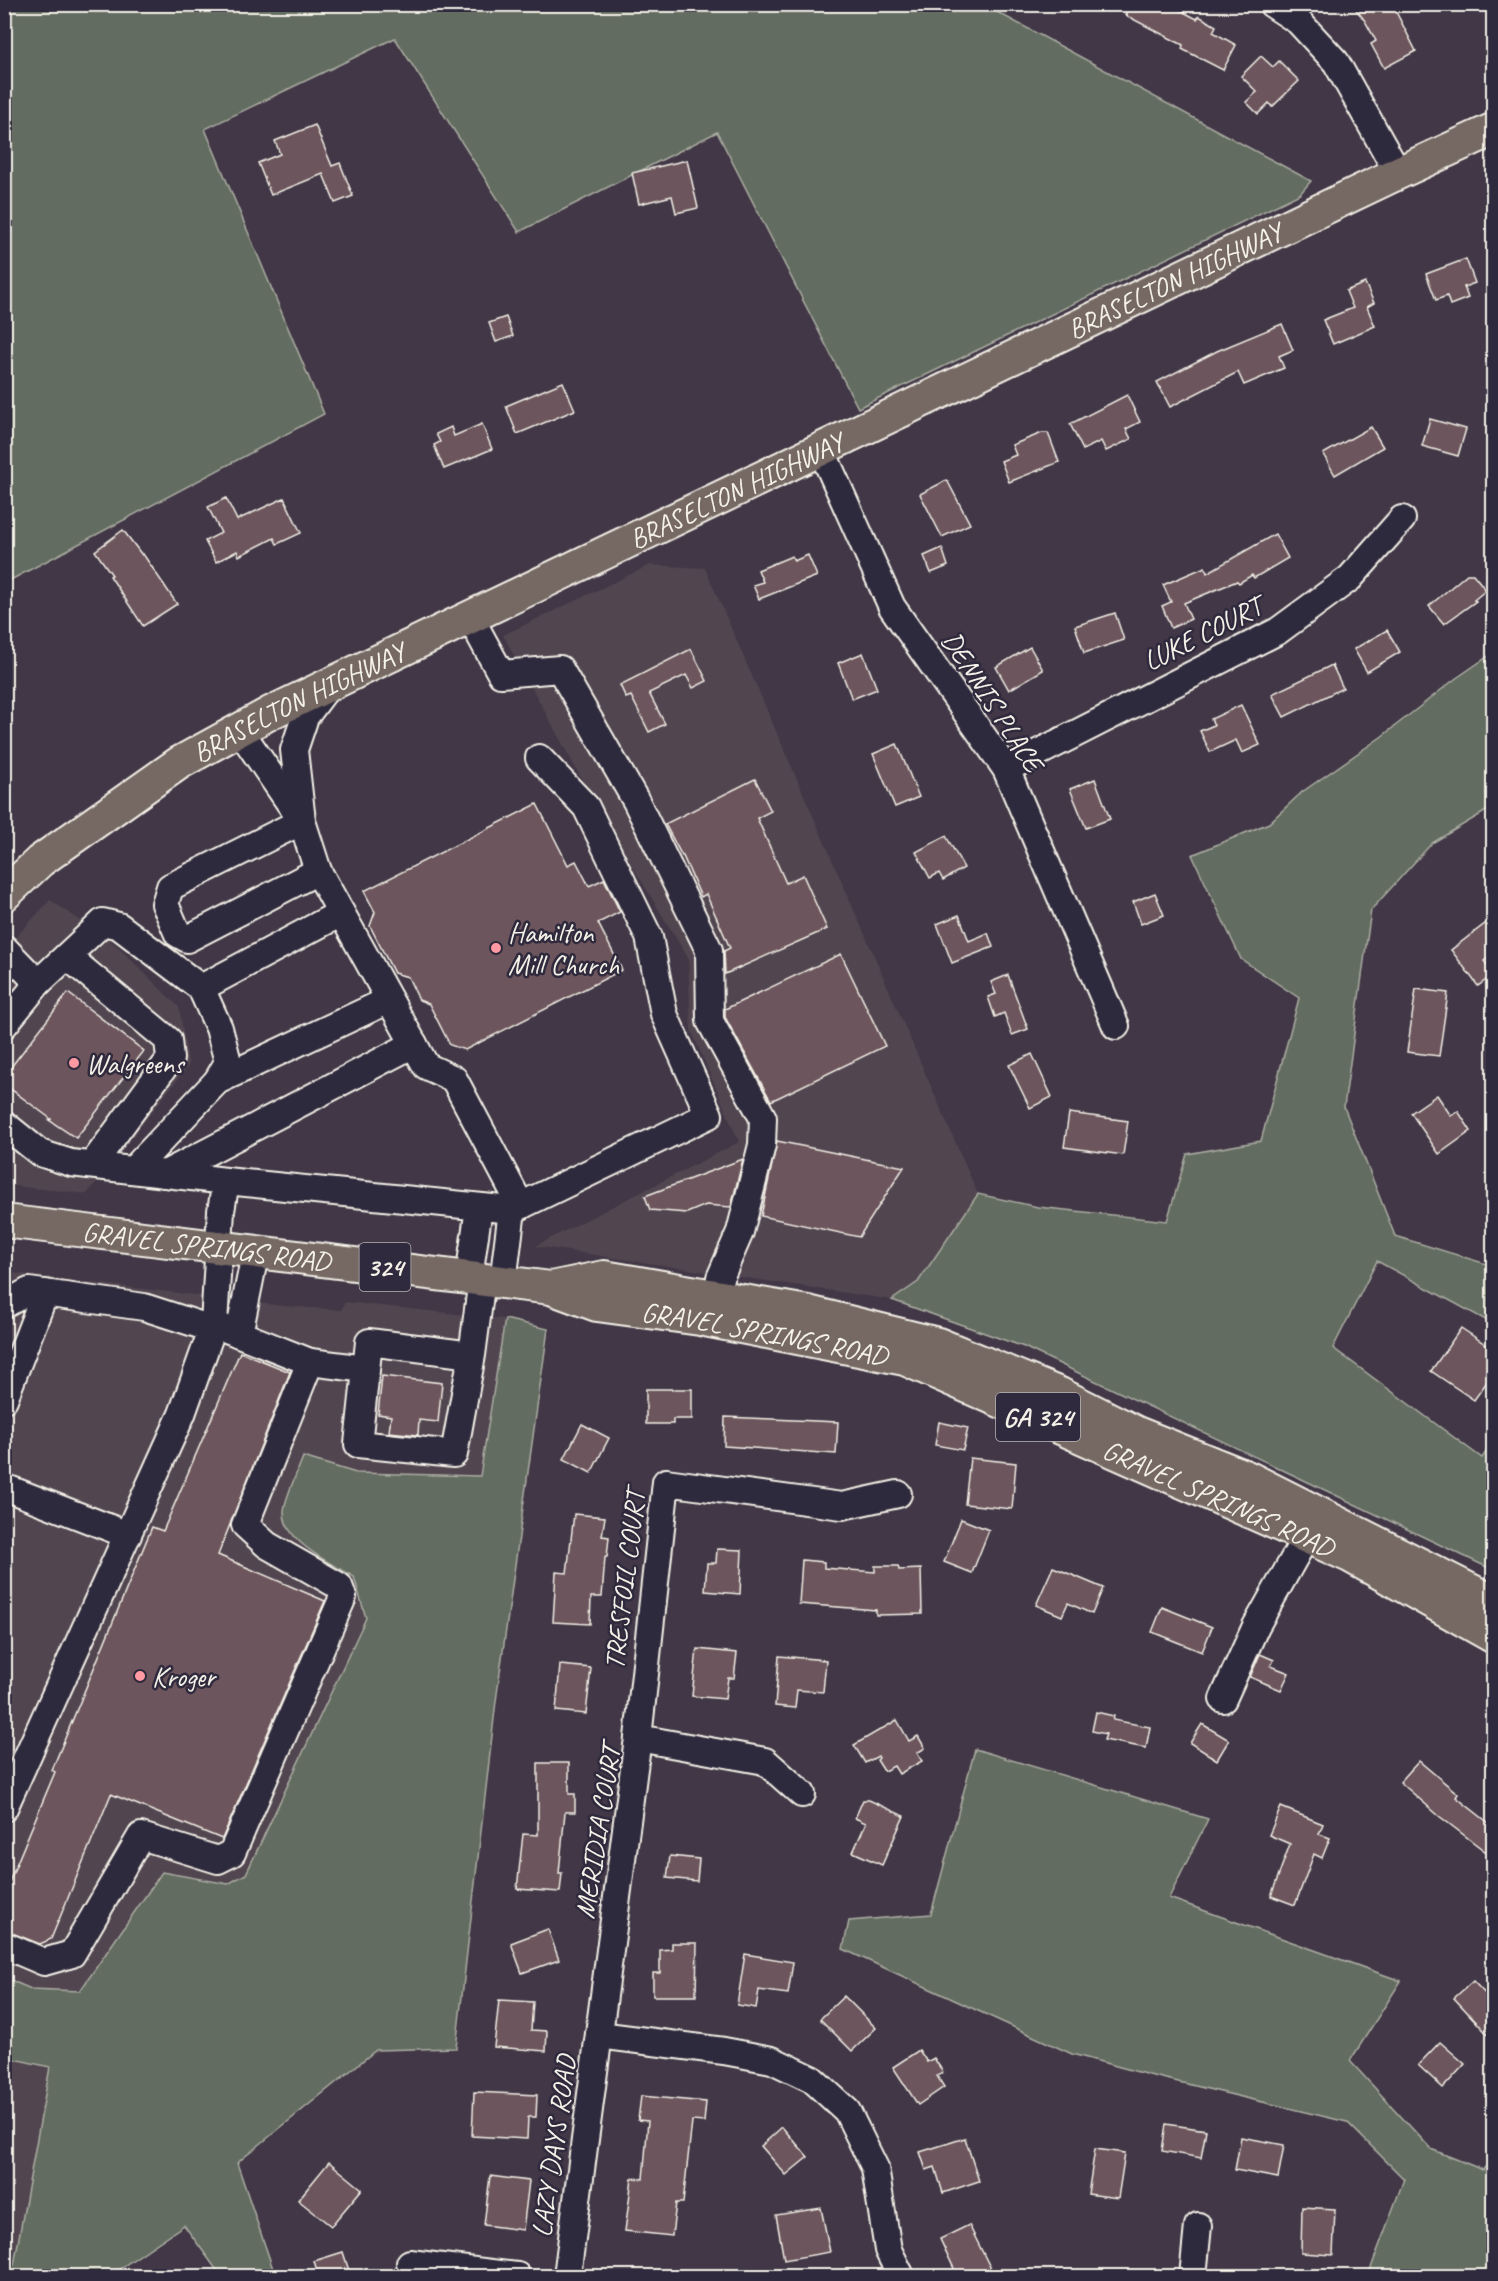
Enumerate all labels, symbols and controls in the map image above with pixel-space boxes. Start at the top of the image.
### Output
street label: BRASELTON HIGHWAY [1062,213,1291,347]
street label: BRASELTON HIGHWAY [623,423,852,557]
street label: LUKE COURT [1137,585,1274,678]
street label: DENNIS PLACE [934,624,1053,781]
street label: BRASELTON HIGHWAY [186,632,414,770]
place label: Hamilton Mill Church [508,915,619,982]
marker: Hamilton Mill Church [489,941,503,955]
place label: Walgreens [86,1046,186,1081]
marker: Walgreens [67,1056,81,1070]
street label: GRAVEL SPRINGS ROAD [81,1214,335,1279]
road number: 324 [360,1243,410,1291]
street label: GRAVEL SPRINGS ROAD [639,1294,893,1374]
road number: GA 324 [996,1393,1080,1441]
street label: GRAVEL SPRINGS ROAD [1097,1432,1342,1566]
street label: TRESFOIL COURT [596,1482,654,1671]
place label: Kroger [152,1659,217,1694]
marker: Kroger [133,1669,147,1683]
street label: MERIDIA COURT [567,1736,630,1921]
street label: LAZY DAYS ROAD [523,2051,584,2239]

